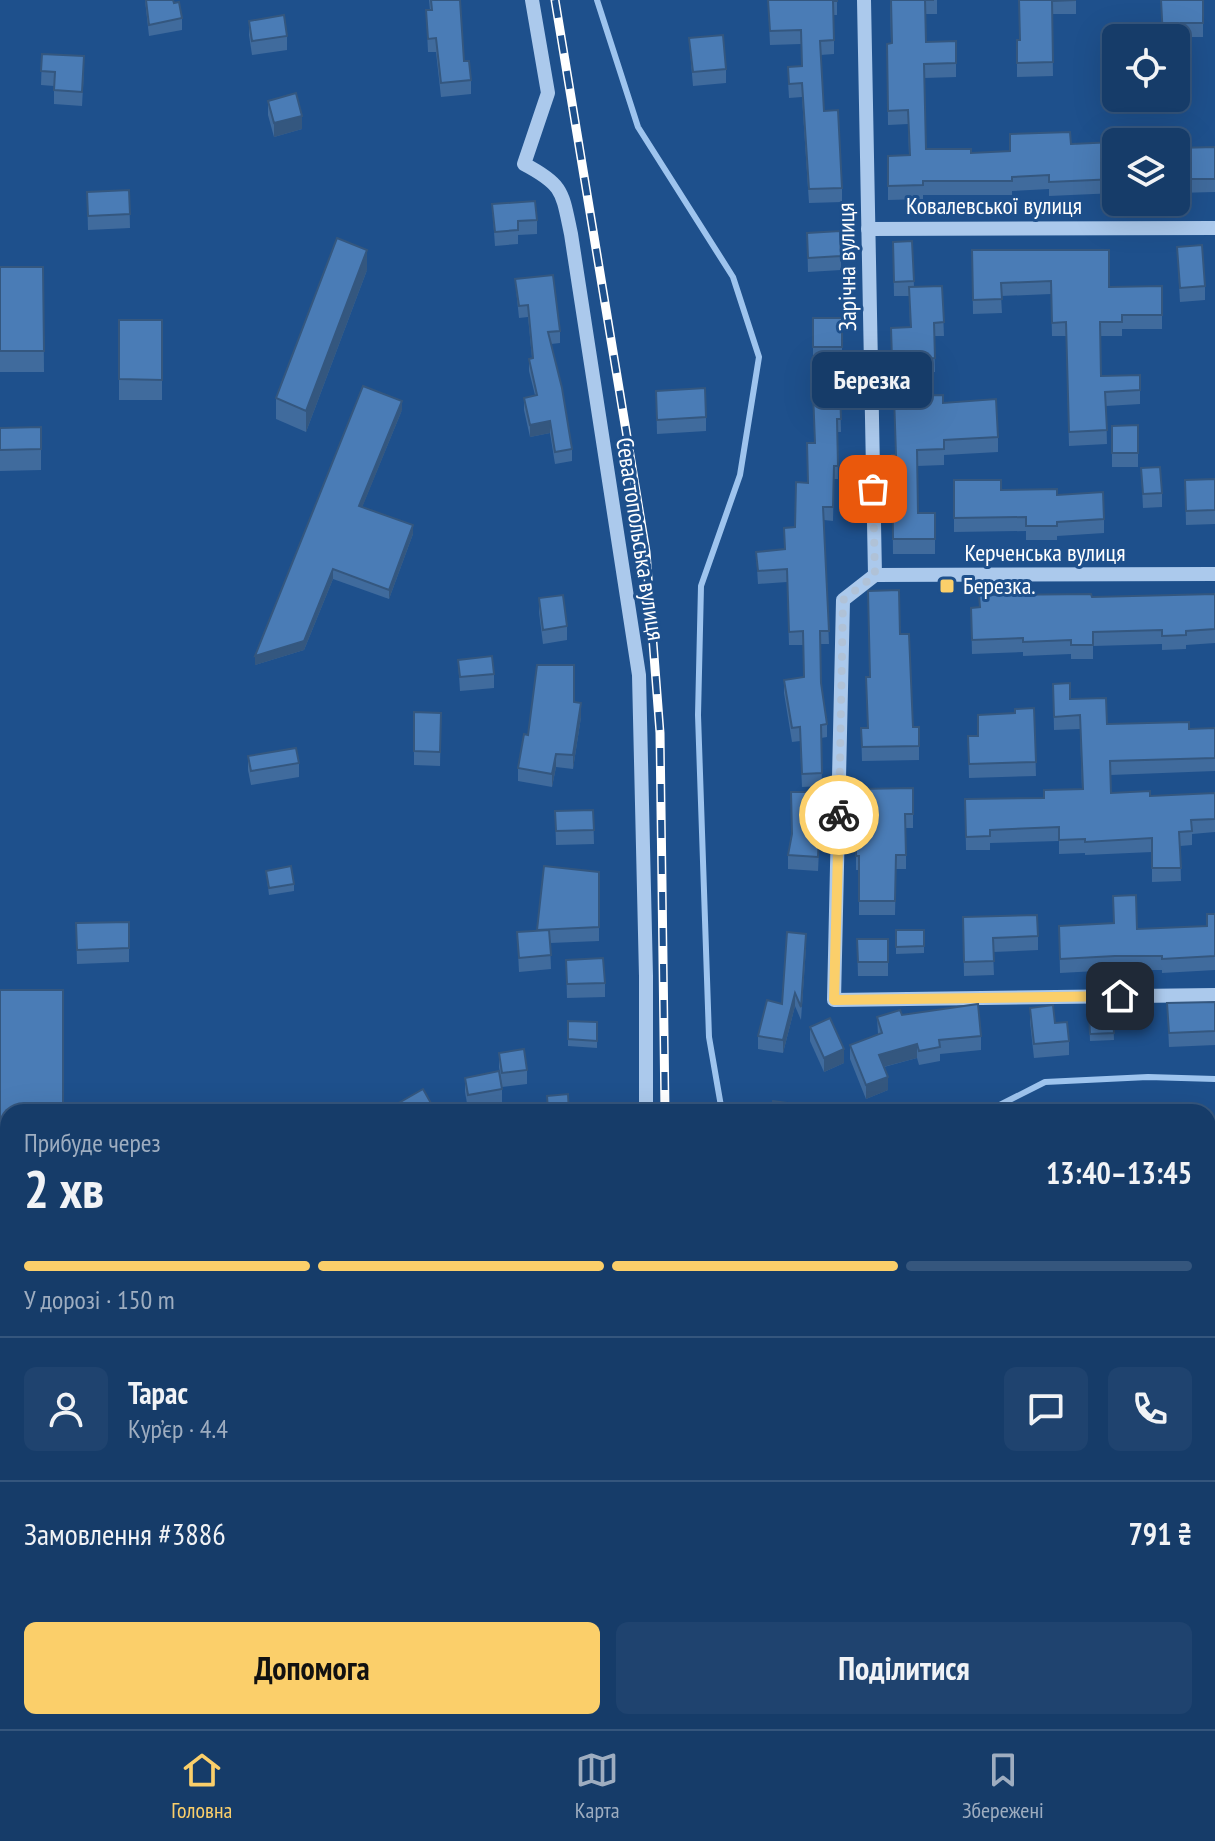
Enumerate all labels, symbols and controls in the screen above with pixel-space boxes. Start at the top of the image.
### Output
map controls [1102,24,1190,216]
button: locate [1102,24,1190,112]
button: layers [1102,128,1190,216]
street label: Ковалевської вулиця [906,190,1082,221]
street label: Зарічна вулиця [830,202,863,332]
callout: Березка [813,353,933,409]
text: Березка [834,363,910,396]
street label: Севастопольська вулиця [609,435,672,643]
pin [839,455,907,523]
icon: bag [851,467,895,511]
street label: Керченська вулиця [964,537,1126,568]
place label: Березка. [963,570,1036,601]
marker: Березка. [938,577,956,595]
courier [799,775,879,855]
icon: bike [817,793,861,837]
pin [1086,962,1154,1030]
icon: home [1098,974,1142,1018]
text: Прибуде через [24,1126,161,1159]
text: 13:40–13:45 [1046,1153,1192,1192]
text: 2 хв [24,1155,104,1222]
text: У дорозі · 150 m [24,1283,175,1316]
button: person [24,1367,108,1451]
button: chat [1004,1367,1088,1451]
button: phone [1108,1367,1192,1451]
text: Тарас [128,1373,188,1412]
text: Кур’єр · 4.4 [128,1412,228,1445]
text: Замовлення #3886 [24,1514,226,1553]
text: 791 ₴ [1128,1514,1192,1553]
button: Допомога [24,1622,600,1714]
button: Поділитися [616,1622,1192,1714]
tab: Головна [171,1748,232,1824]
tab: Карта [575,1748,620,1824]
tab: Збережені [962,1748,1044,1824]

